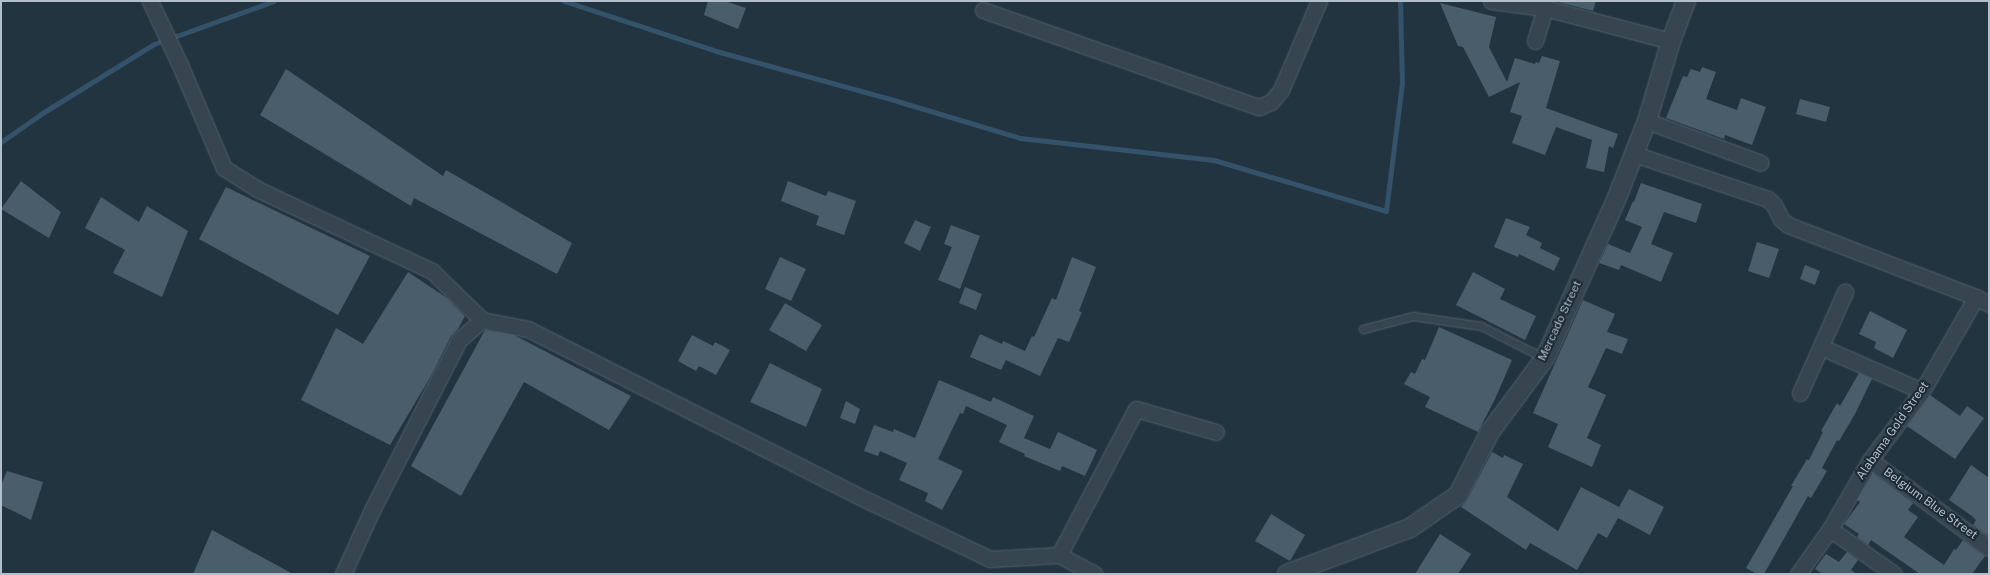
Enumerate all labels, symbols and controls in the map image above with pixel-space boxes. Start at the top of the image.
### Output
street label: Mercado Street [1535,279,1585,363]
street label: Alabama Gold Street [1854,379,1932,483]
street label: Belgium Blue Street [1880,465,1980,543]

